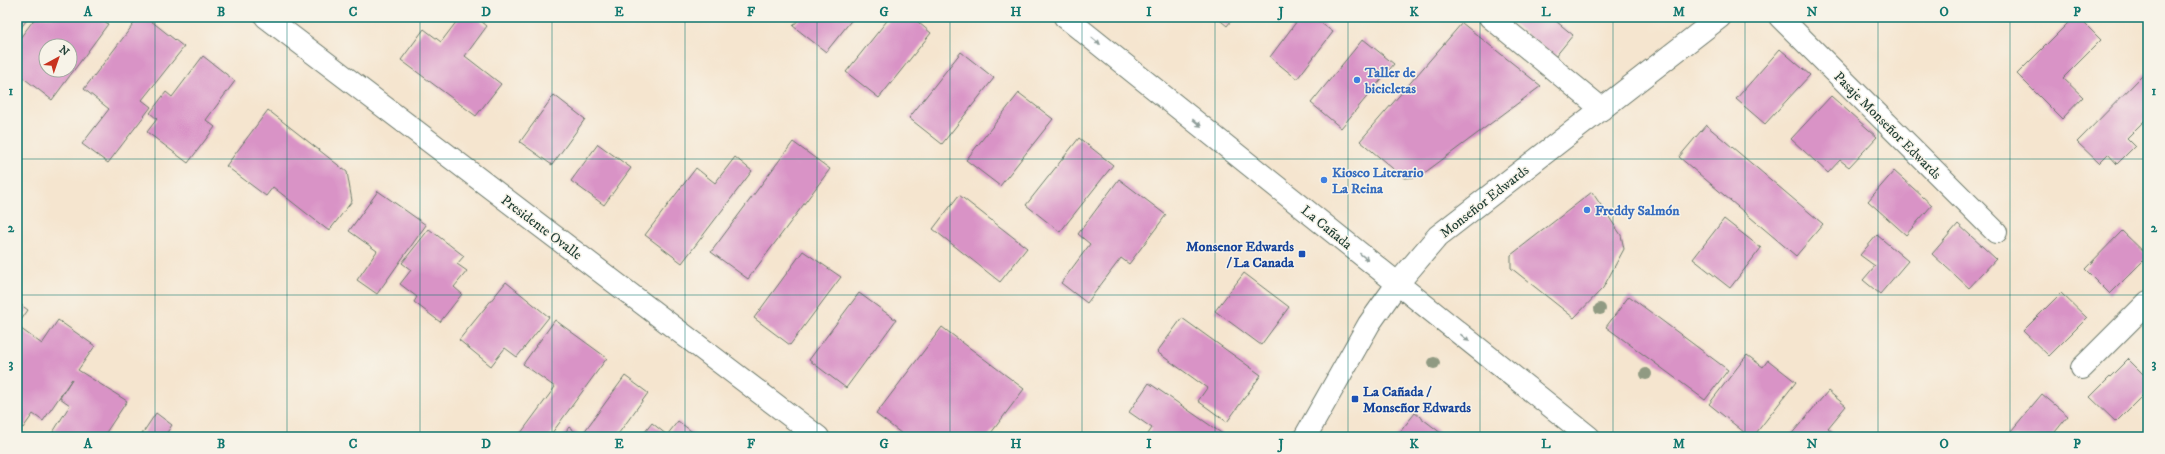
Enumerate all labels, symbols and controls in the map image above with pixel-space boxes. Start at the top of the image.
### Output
text: A [83,4,93,20]
text: B [217,4,225,20]
text: C [349,4,358,20]
text: D [481,4,491,20]
text: E [614,4,624,20]
text: F [747,4,756,20]
text: G [879,4,889,20]
text: H [1011,4,1022,20]
text: I [1146,4,1152,20]
text: J [1276,4,1284,21]
text: K [1409,4,1419,20]
text: L [1541,4,1551,20]
text: M [1673,4,1685,20]
text: N [1807,4,1818,20]
text: O [1939,4,1949,20]
text: P [2073,4,2081,20]
one-way arrow [1090,37,1101,46]
north arrow [38,38,78,78]
text: N [56,43,72,59]
place label: Taller de bicicletas [1364,64,1416,98]
street label: Pasaje Monseñor Edwards [1830,68,1945,184]
marker: Taller de bicicletas [1352,75,1362,85]
text: 1 [9,83,14,99]
text: 1 [2152,83,2157,99]
one-way arrow [1191,118,1202,127]
street label: Monseñor Edwards [1437,161,1533,242]
place label: Kiosco Literario La Reina [1332,164,1424,198]
marker: Kiosco Literario La Reina [1319,175,1329,185]
street label: Presidente Ovalle [497,191,586,264]
street label: La Cañada [1297,202,1356,254]
place label: Freddy Salmón [1595,202,1680,220]
marker: Freddy Salmón [1582,205,1592,215]
text: 2 [8,220,15,236]
text: 2 [2151,220,2158,236]
place label: Monsenor Edwards / La Canada [1186,238,1295,272]
marker: Monsenor Edwards / La Canada [1297,249,1307,259]
one-way arrow [1358,252,1369,261]
one-way arrow [1460,334,1471,342]
text: 3 [9,356,14,372]
text: 3 [2152,356,2157,372]
place label: La Cañada / Monseñor Edwards [1363,383,1471,417]
marker: La Cañada / Monseñor Edwards [1350,394,1360,404]
text: A [83,436,93,452]
text: B [217,436,225,452]
text: C [349,436,358,452]
text: D [481,436,491,452]
text: E [614,436,624,452]
text: F [747,436,756,452]
text: G [879,436,889,452]
text: H [1011,436,1022,452]
text: I [1146,436,1152,452]
text: J [1276,436,1284,453]
text: K [1409,436,1419,452]
text: L [1541,436,1551,452]
text: M [1673,436,1685,452]
text: N [1807,436,1818,452]
text: O [1939,436,1949,452]
text: P [2073,436,2081,452]

